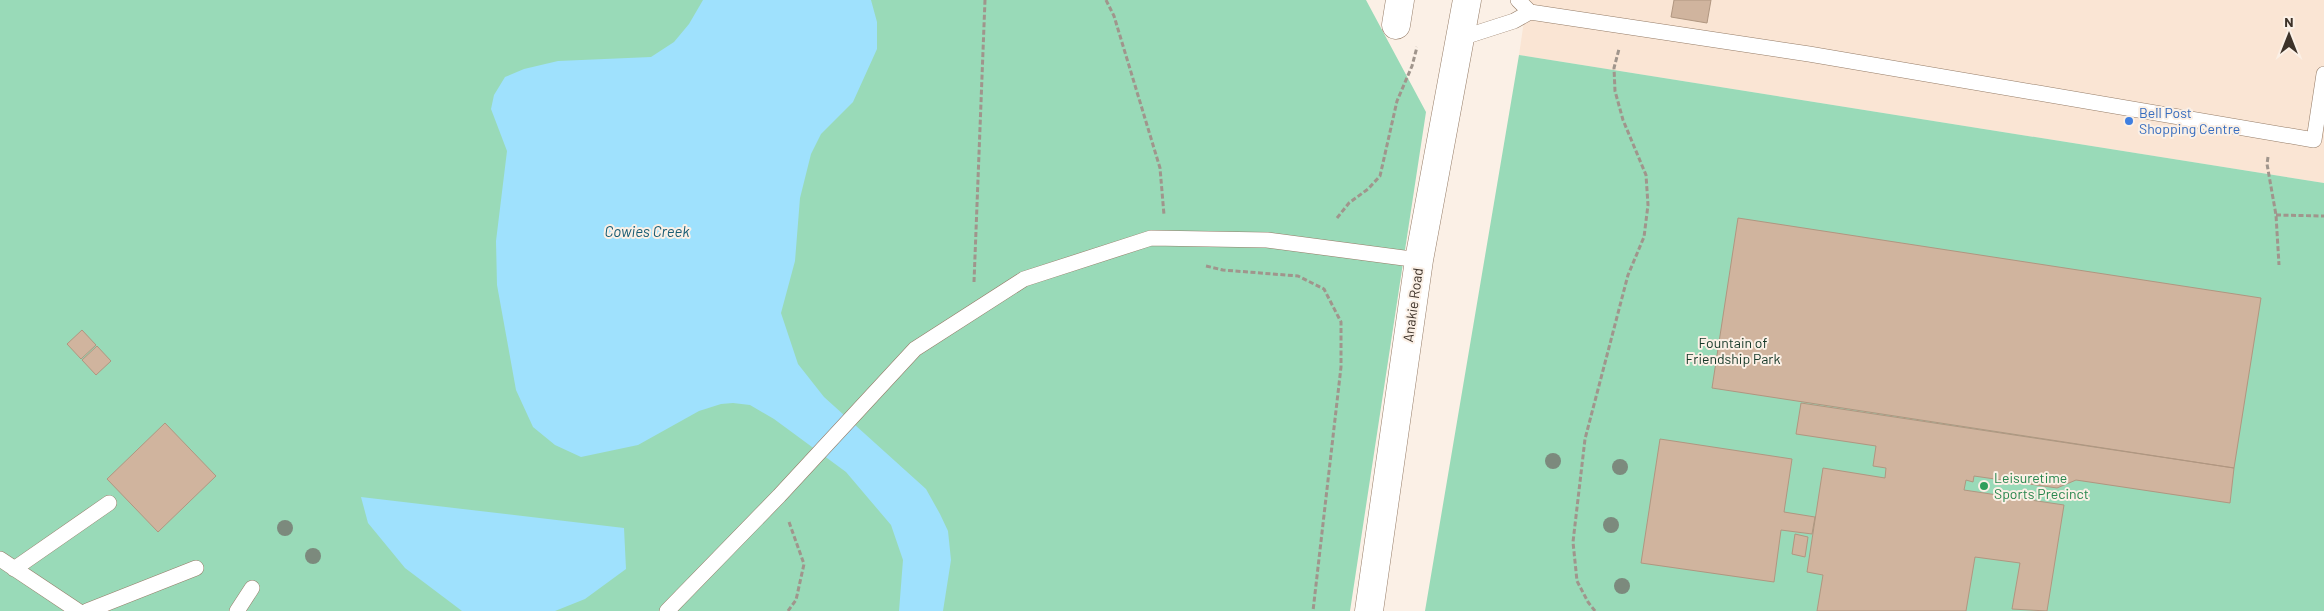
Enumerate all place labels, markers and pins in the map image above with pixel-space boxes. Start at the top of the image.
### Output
place label: Bell Post Shopping Centre [2139,104,2240,137]
marker: Bell Post Shopping Centre [2123,115,2135,127]
place label: Leisuretime Sports Precinct [1994,469,2089,502]
marker: Leisuretime Sports Precinct [1978,480,1990,492]

